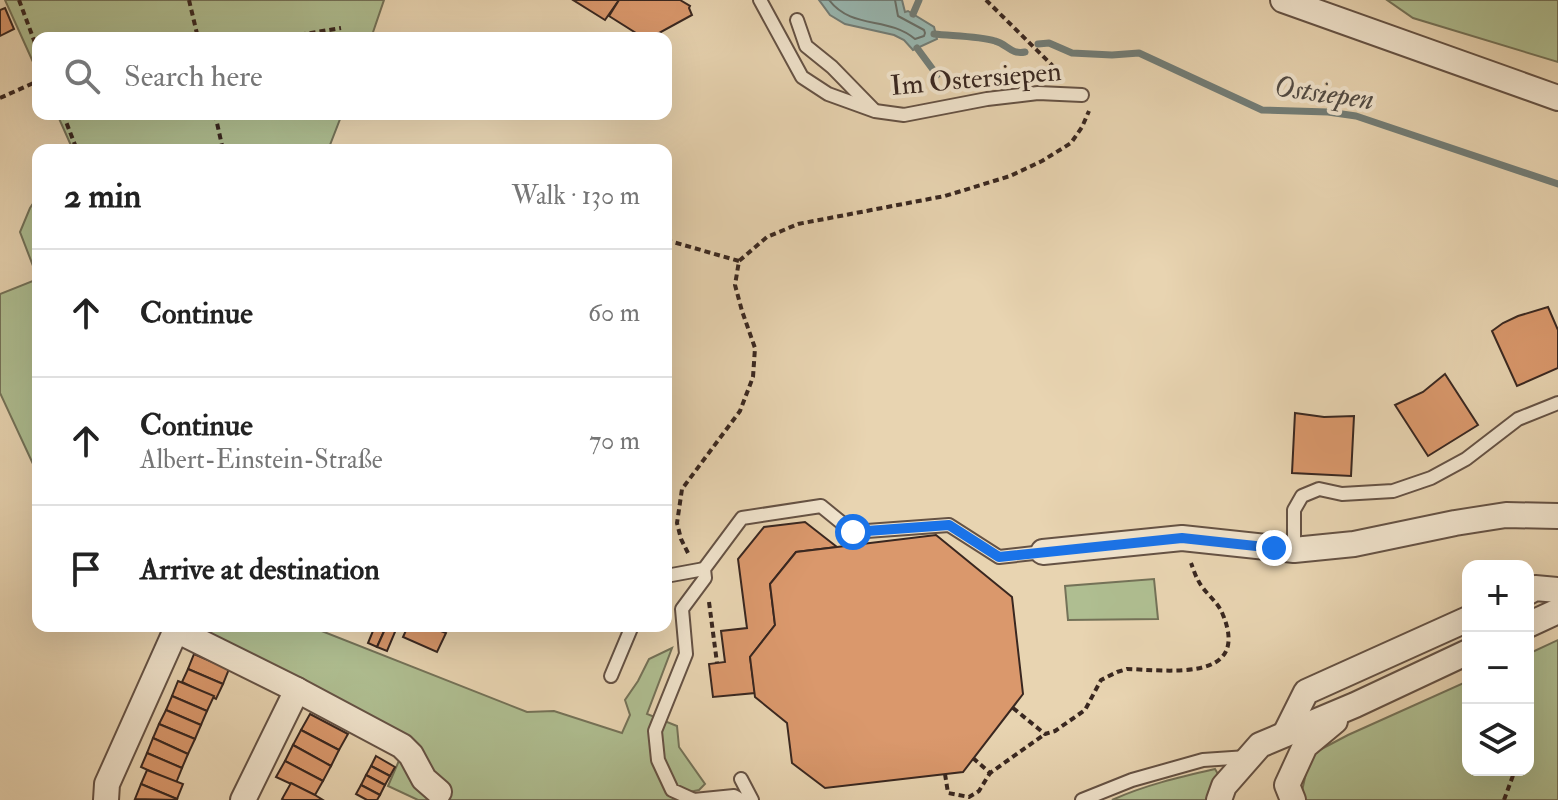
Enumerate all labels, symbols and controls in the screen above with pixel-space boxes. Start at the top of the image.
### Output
search box [32,32,672,120]
icon: search [60,54,104,98]
street label: Im Ostersiepen [889,54,1063,104]
text: Search here [124,58,263,95]
water label: Ostsiepen [1272,68,1376,118]
text: 2 min [64,175,141,218]
text: Walk · 130 m [512,180,640,212]
icon: ahead [64,291,108,335]
text: Continue [140,295,253,332]
text: 60 m [588,297,640,329]
text: Continue [140,407,253,444]
icon: ahead [64,419,108,463]
text: 70 m [589,425,640,457]
text: Albert-Einstein-Straße [140,444,383,476]
route start [835,514,871,550]
route end [1256,530,1292,566]
icon: arrive [64,547,108,591]
text: Arrive at destination [140,551,380,588]
map controls [1462,560,1534,776]
button: + [1462,560,1534,632]
button: − [1462,632,1534,704]
button: layers [1462,704,1534,776]

